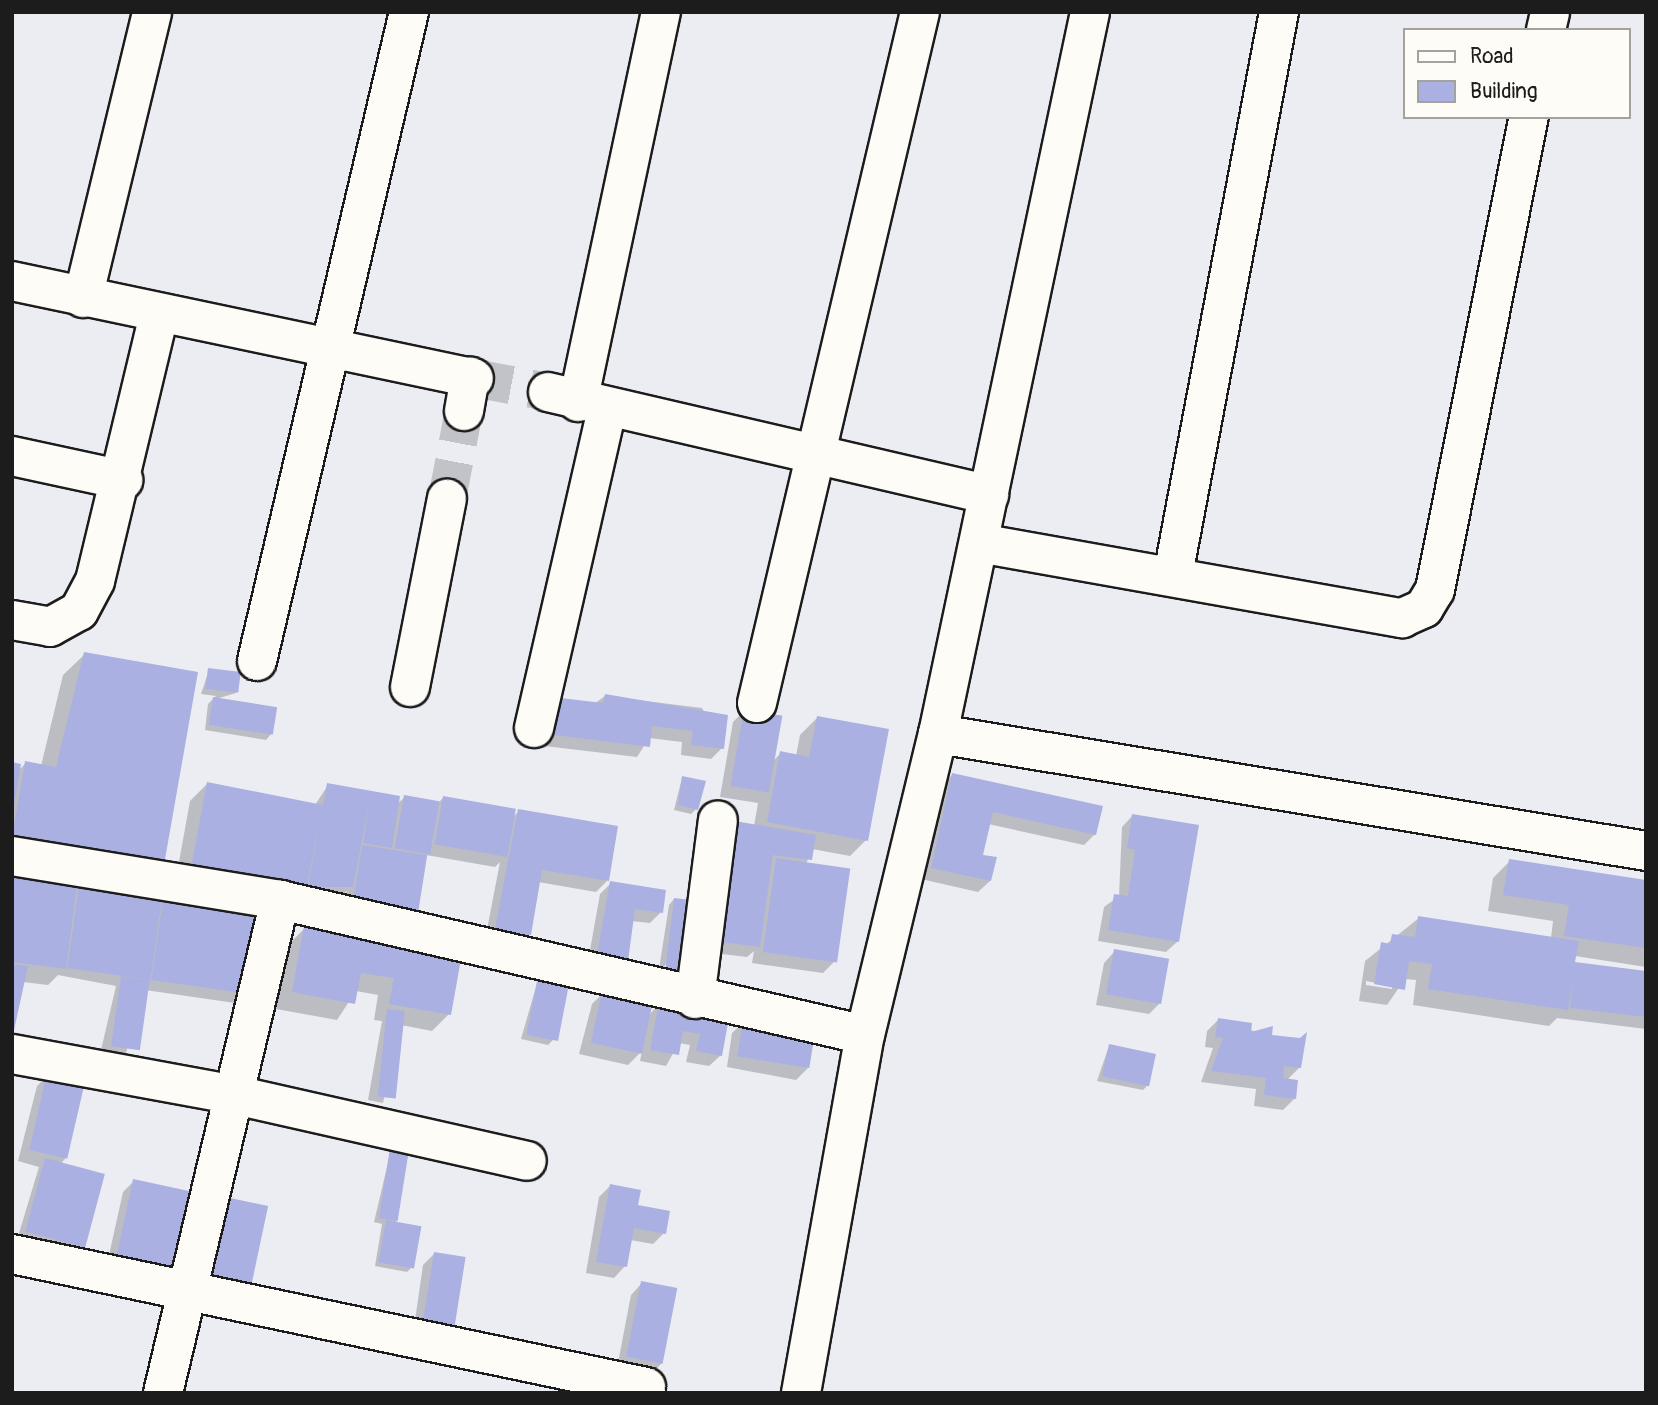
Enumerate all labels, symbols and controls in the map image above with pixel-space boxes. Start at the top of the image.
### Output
legend [1402,28,1630,119]
text: Road [1470,43,1514,70]
text: Building [1470,78,1537,105]

